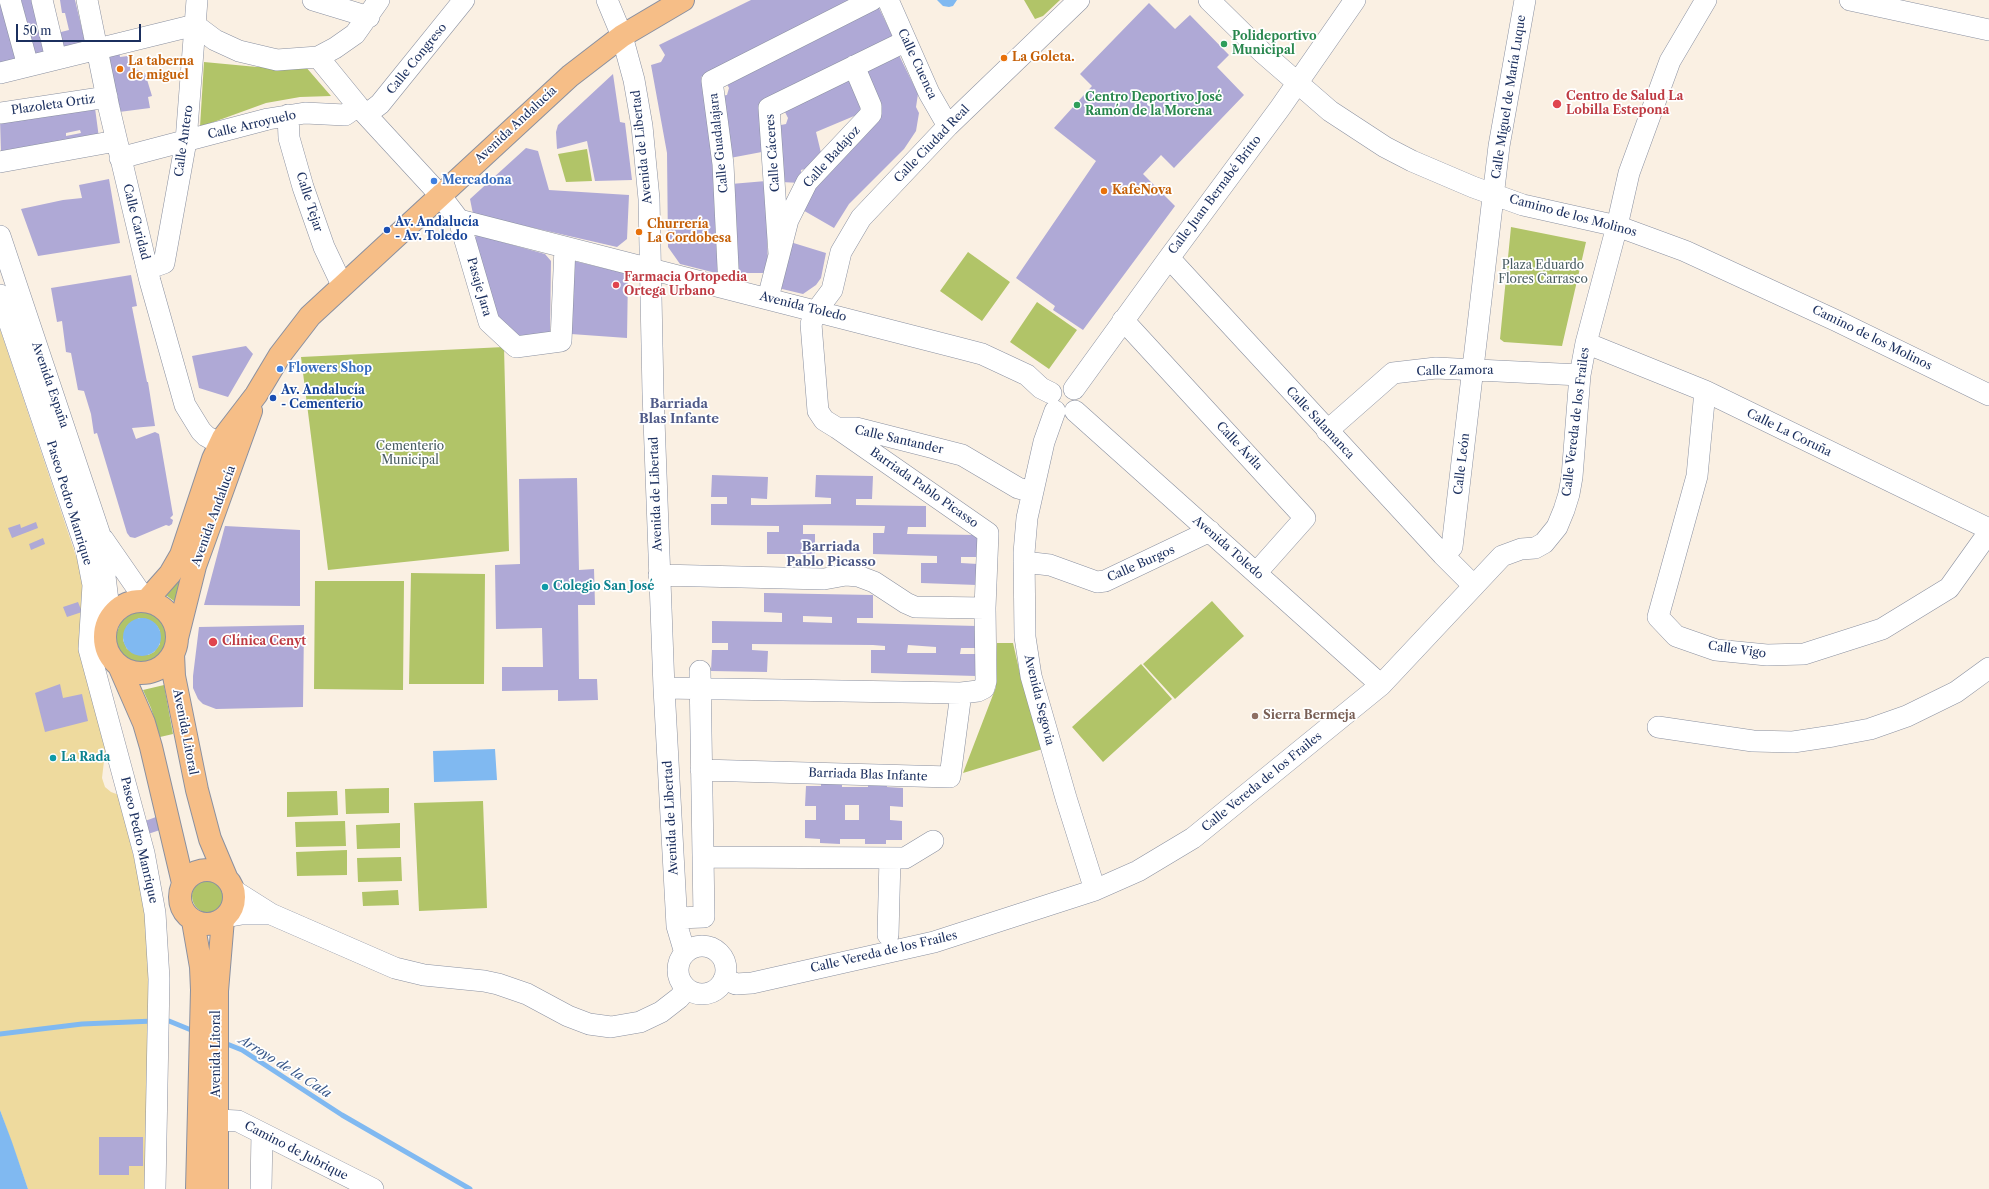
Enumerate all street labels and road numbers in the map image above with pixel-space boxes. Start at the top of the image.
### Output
street label: Calle Miguel de María Luque [1489,14,1529,180]
street label: Calle Congreso [384,21,450,97]
street label: Calle Cuenca [894,26,940,102]
street label: Avenida Andalucía [472,83,560,167]
street label: Avenida de Libertad [629,89,655,205]
street label: Plazoleta Ortiz [10,92,96,118]
street label: Calle Guadalajara [707,92,731,194]
street label: Calle Ciudad Real [891,102,973,186]
street label: Calle Antero [172,104,196,178]
street label: Calle Arroyuelo [206,108,298,142]
street label: Calle Cáceres [763,114,783,192]
street label: Calle Badajoz [801,123,863,191]
street label: Calle Juan Bernabé Britto [1166,133,1264,257]
street label: Calle Tejar [293,170,325,234]
street label: Calle Caridad [120,182,152,262]
street label: Camino de los Molinos [1508,192,1638,240]
street label: Pasaje Jara [464,256,494,318]
street label: Avenida Toledo [758,289,848,325]
street label: Camino de los Molinos [1810,303,1934,373]
street label: Avenida España [29,340,71,430]
street label: Calle Vereda de los Frailes [1560,347,1592,497]
street label: Calle Zamora [1416,363,1494,379]
street label: Calle Salamanca [1283,384,1357,462]
street label: Calle La Coruña [1744,406,1834,460]
street label: Calle Ávila [1213,419,1265,473]
street label: Calle Santander [853,423,945,457]
street label: Calle León [1451,432,1473,496]
street label: Avenida de Libertad [647,436,665,552]
street label: Paseo Pedro Manrique [43,439,95,567]
street label: Barriada Pablo Picasso [867,445,981,531]
street label: Avenida Andalucía [189,464,239,568]
street label: Avenida Toledo [1190,513,1266,583]
street label: Calle Burgos [1105,543,1177,585]
street label: Calle Vigo [1707,639,1767,661]
street label: Avenida Segovia [1021,653,1057,747]
street label: Avenida Litoral [170,688,200,776]
street label: Calle Vereda de los Frailes [1199,729,1325,835]
street label: Avenida de Libertad [661,760,681,876]
street label: Barriada Blas Infante [808,766,928,784]
street label: Paseo Pedro Manrique [117,775,161,905]
street label: Calle Vereda de los Frailes [809,928,959,976]
street label: Avenida Litoral [210,1010,224,1098]
street label: Camino de Jubrique [242,1119,350,1183]

